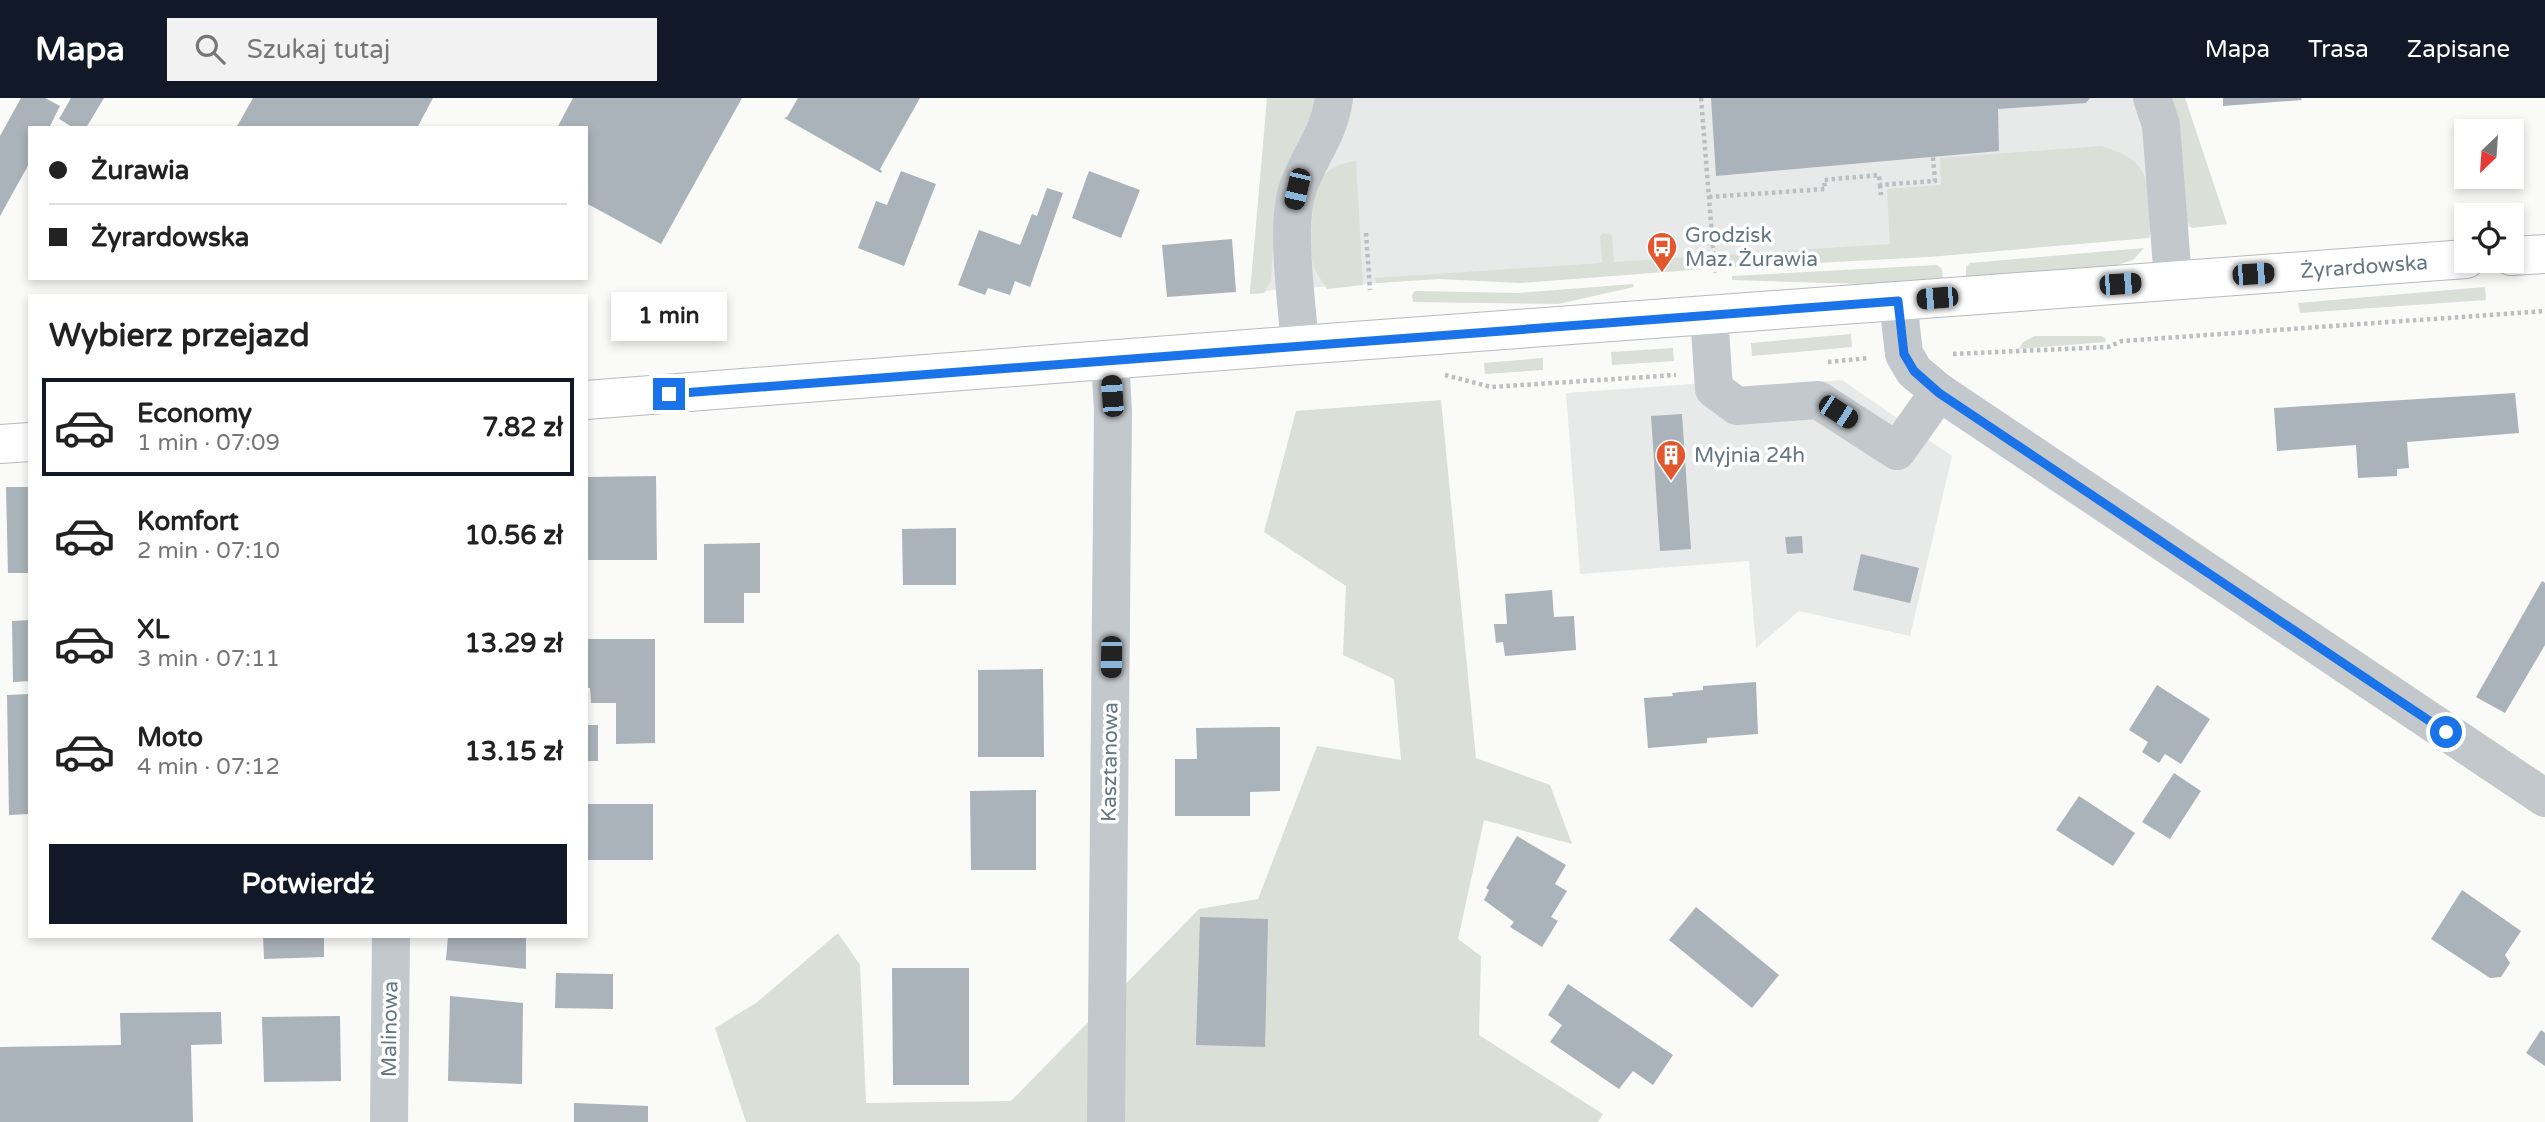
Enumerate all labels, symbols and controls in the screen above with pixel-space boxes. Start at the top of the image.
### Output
search box [167,18,657,81]
text: Mapa [35,30,125,69]
icon: search [191,30,229,68]
text: Szukaj tutaj [247,34,390,65]
text: Mapa [2205,35,2270,64]
text: Trasa [2308,35,2369,64]
text: Zapisane [2407,35,2510,64]
north arrow [2454,119,2524,189]
map controls [2454,119,2524,273]
text: Żurawia [91,155,189,186]
car [1283,166,1312,212]
button: locate [2454,203,2524,273]
text: Żyrardowska [91,222,249,253]
place label: Grodzisk Maz. Żurawia [1685,223,1818,272]
bus stop icon: Grodzisk Maz. Żurawia [1645,230,1679,274]
street label: Żyrardowska [2299,250,2429,284]
car [2232,262,2275,286]
car [2099,272,2142,296]
car [1916,286,1959,310]
callout: 1 min [611,292,727,342]
text: 1 min [638,302,700,330]
text: Wybierz przejazd [49,317,310,355]
car [1101,374,1124,418]
route end [653,378,685,410]
car [1815,392,1862,432]
icon: car [53,396,116,459]
text: Economy [137,398,252,429]
text: 7.82 zł [482,412,563,443]
text: 1 min · 07:09 [137,429,280,457]
building icon: Myjnia 24h [1654,438,1688,482]
place label: Myjnia 24h [1694,443,1805,468]
icon: car [53,504,116,567]
text: Komfort [137,506,239,537]
text: 10.56 zł [464,520,563,551]
text: 2 min · 07:10 [137,537,280,565]
icon: car [53,612,116,675]
text: XL [137,614,169,645]
text: 13.29 zł [464,628,563,659]
car [1101,636,1122,678]
text: 3 min · 07:11 [137,645,280,673]
street label: Kasztanowa [1096,702,1124,822]
route start [2430,716,2462,748]
icon: car [53,720,116,783]
text: Moto [137,722,203,753]
text: 13.15 zł [464,736,563,767]
text: 4 min · 07:12 [137,753,280,781]
button: Potwierdź [49,844,567,924]
street label: Malinowa [377,981,403,1077]

